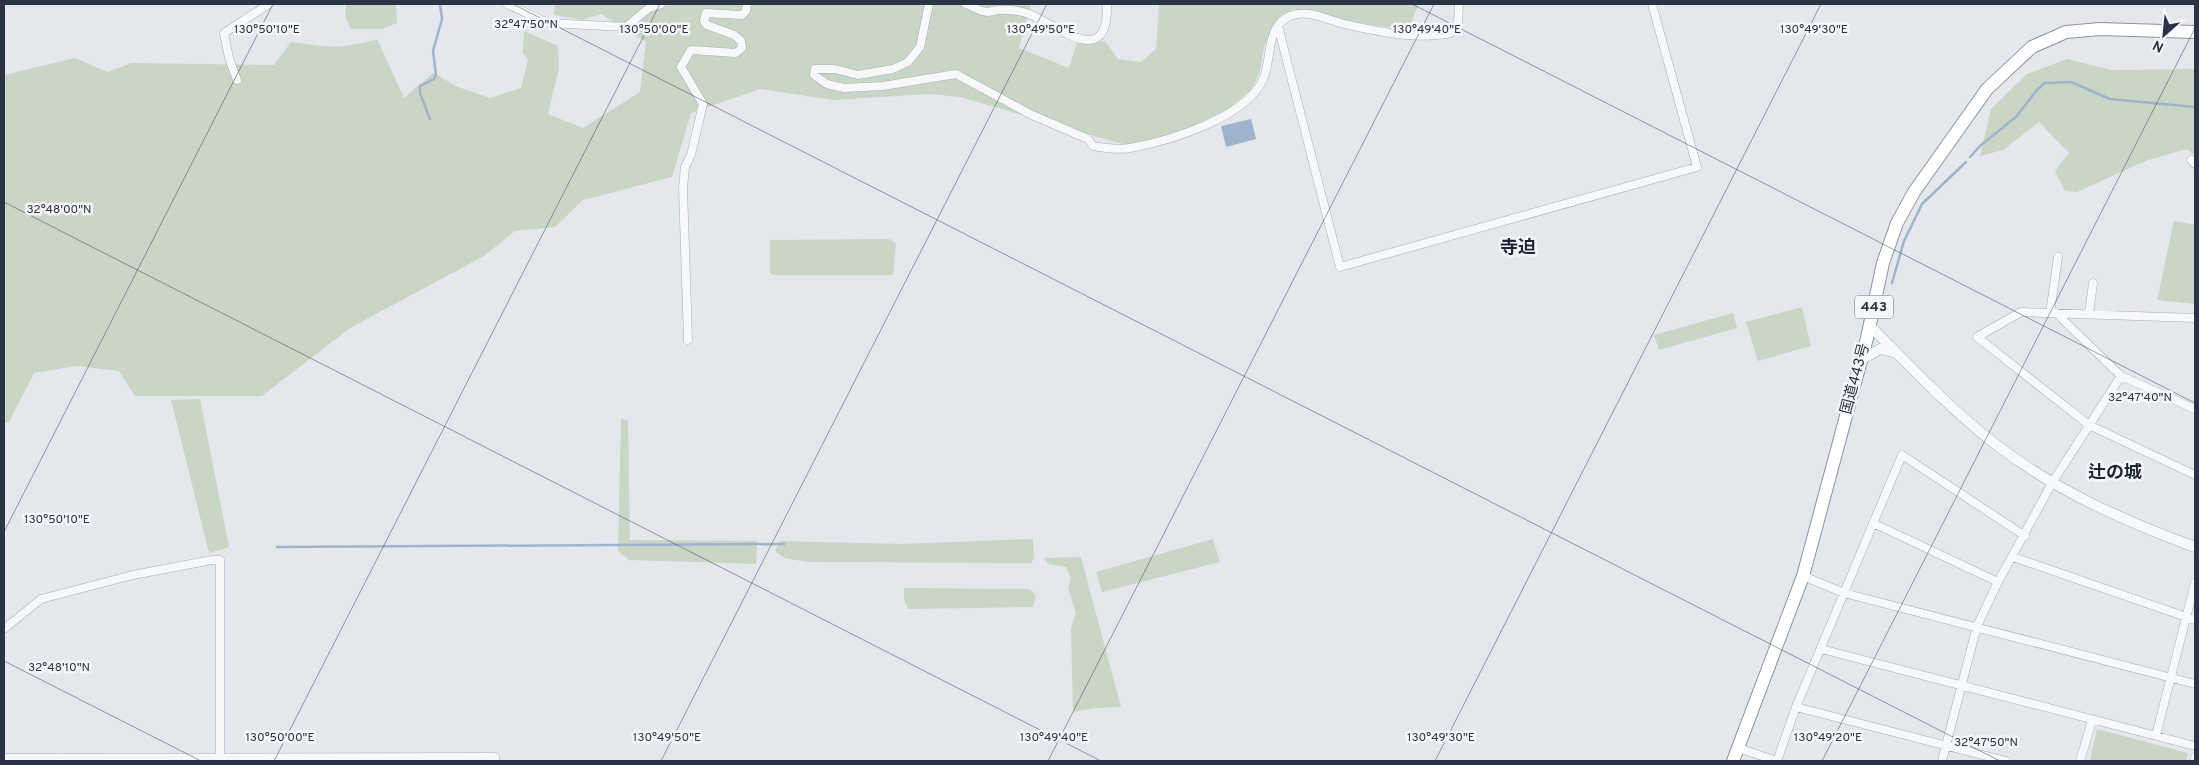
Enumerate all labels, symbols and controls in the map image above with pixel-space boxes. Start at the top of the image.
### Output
north arrow [2139,10,2189,60]
text: 32°47'50"N [494,17,558,33]
text: 130°50'10"E [234,22,300,38]
text: 130°50'00"E [619,22,689,38]
text: 130°49'50"E [1007,22,1075,38]
text: 130°49'40"E [1393,22,1461,38]
text: 130°49'30"E [1780,22,1848,38]
text: N [2150,35,2167,55]
text: 32°48'00"N [26,202,92,218]
district label: 寺迫 [1500,237,1536,260]
road number: 443 [1855,296,1893,318]
street label: 国道443号 [1837,341,1875,417]
text: 32°47'40"N [2108,390,2172,406]
district label: 辻の城 [2088,462,2142,485]
text: 130°50'10"E [24,512,90,528]
text: 32°48'10"N [28,660,90,676]
text: 130°50'00"E [245,730,315,746]
text: 130°49'50"E [633,730,701,746]
text: 130°49'40"E [1020,730,1088,746]
text: 130°49'30"E [1407,730,1475,746]
text: 130°49'20"E [1794,730,1862,746]
text: 32°47'50"N [1954,735,2018,751]

